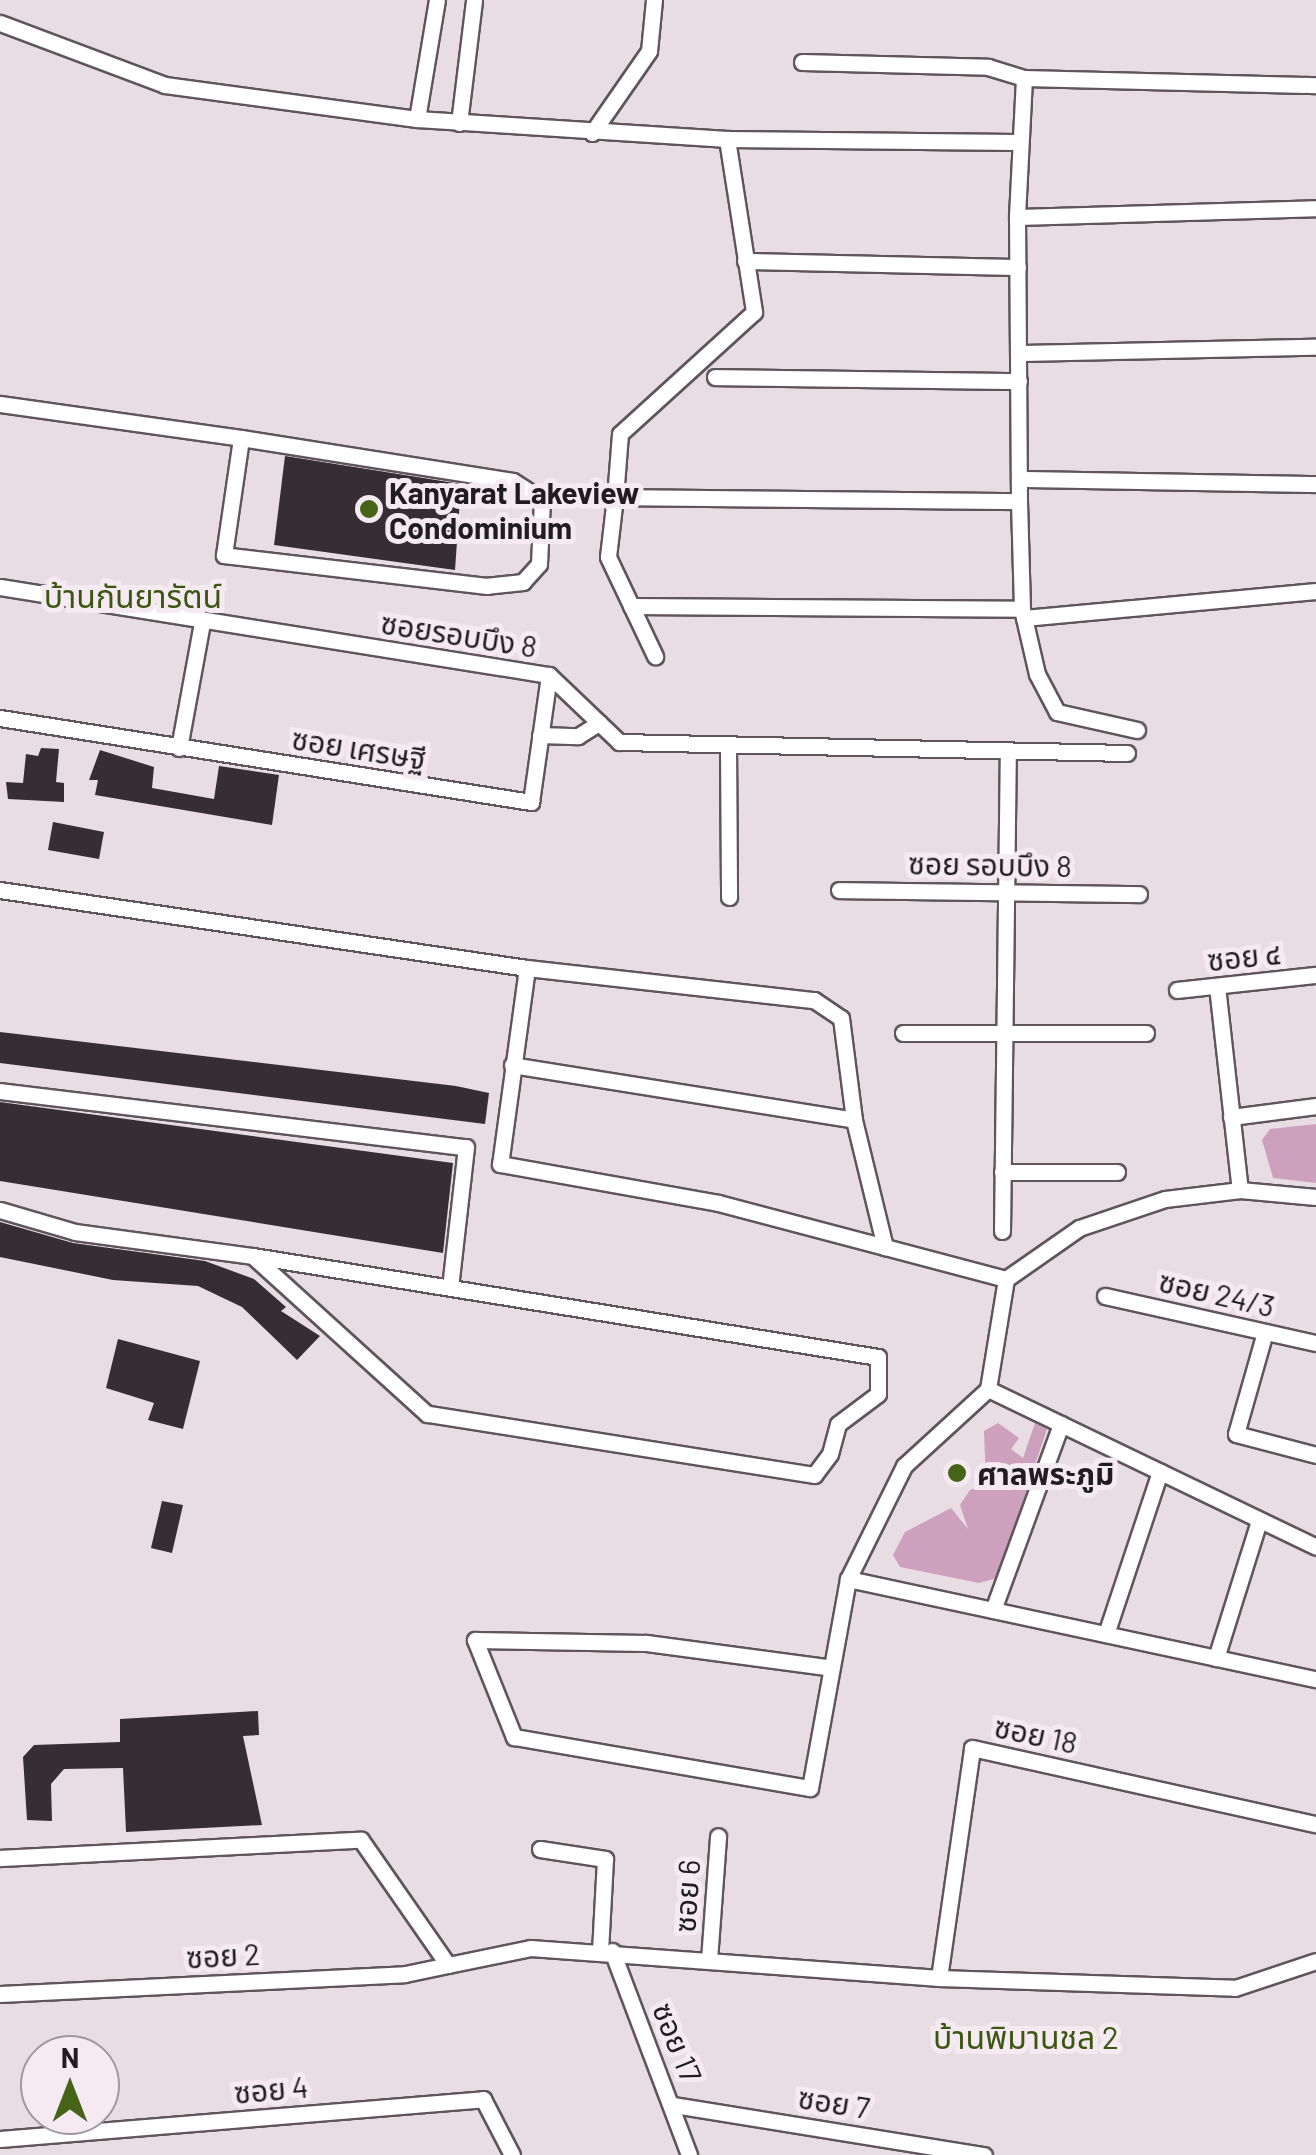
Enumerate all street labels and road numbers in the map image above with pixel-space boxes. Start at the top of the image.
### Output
street label: ซอยรอบบึง 8 [378,604,540,664]
street label: ซอย เศรษฐี [289,720,429,776]
street label: ซอย รอบบึง 8 [908,845,1072,883]
street label: ซอย ๔ [1205,934,1283,978]
street label: ซอย 24/3 [1156,1262,1278,1324]
street label: ซอย 18 [991,1708,1081,1760]
street label: ซอย 6 [665,1858,707,1934]
street label: ซอย 2 [185,1935,261,1975]
street label: ซอย 17 [646,1997,710,2087]
street label: ซอย 4 [232,2068,310,2110]
street label: ซอย 7 [796,2079,872,2125]

